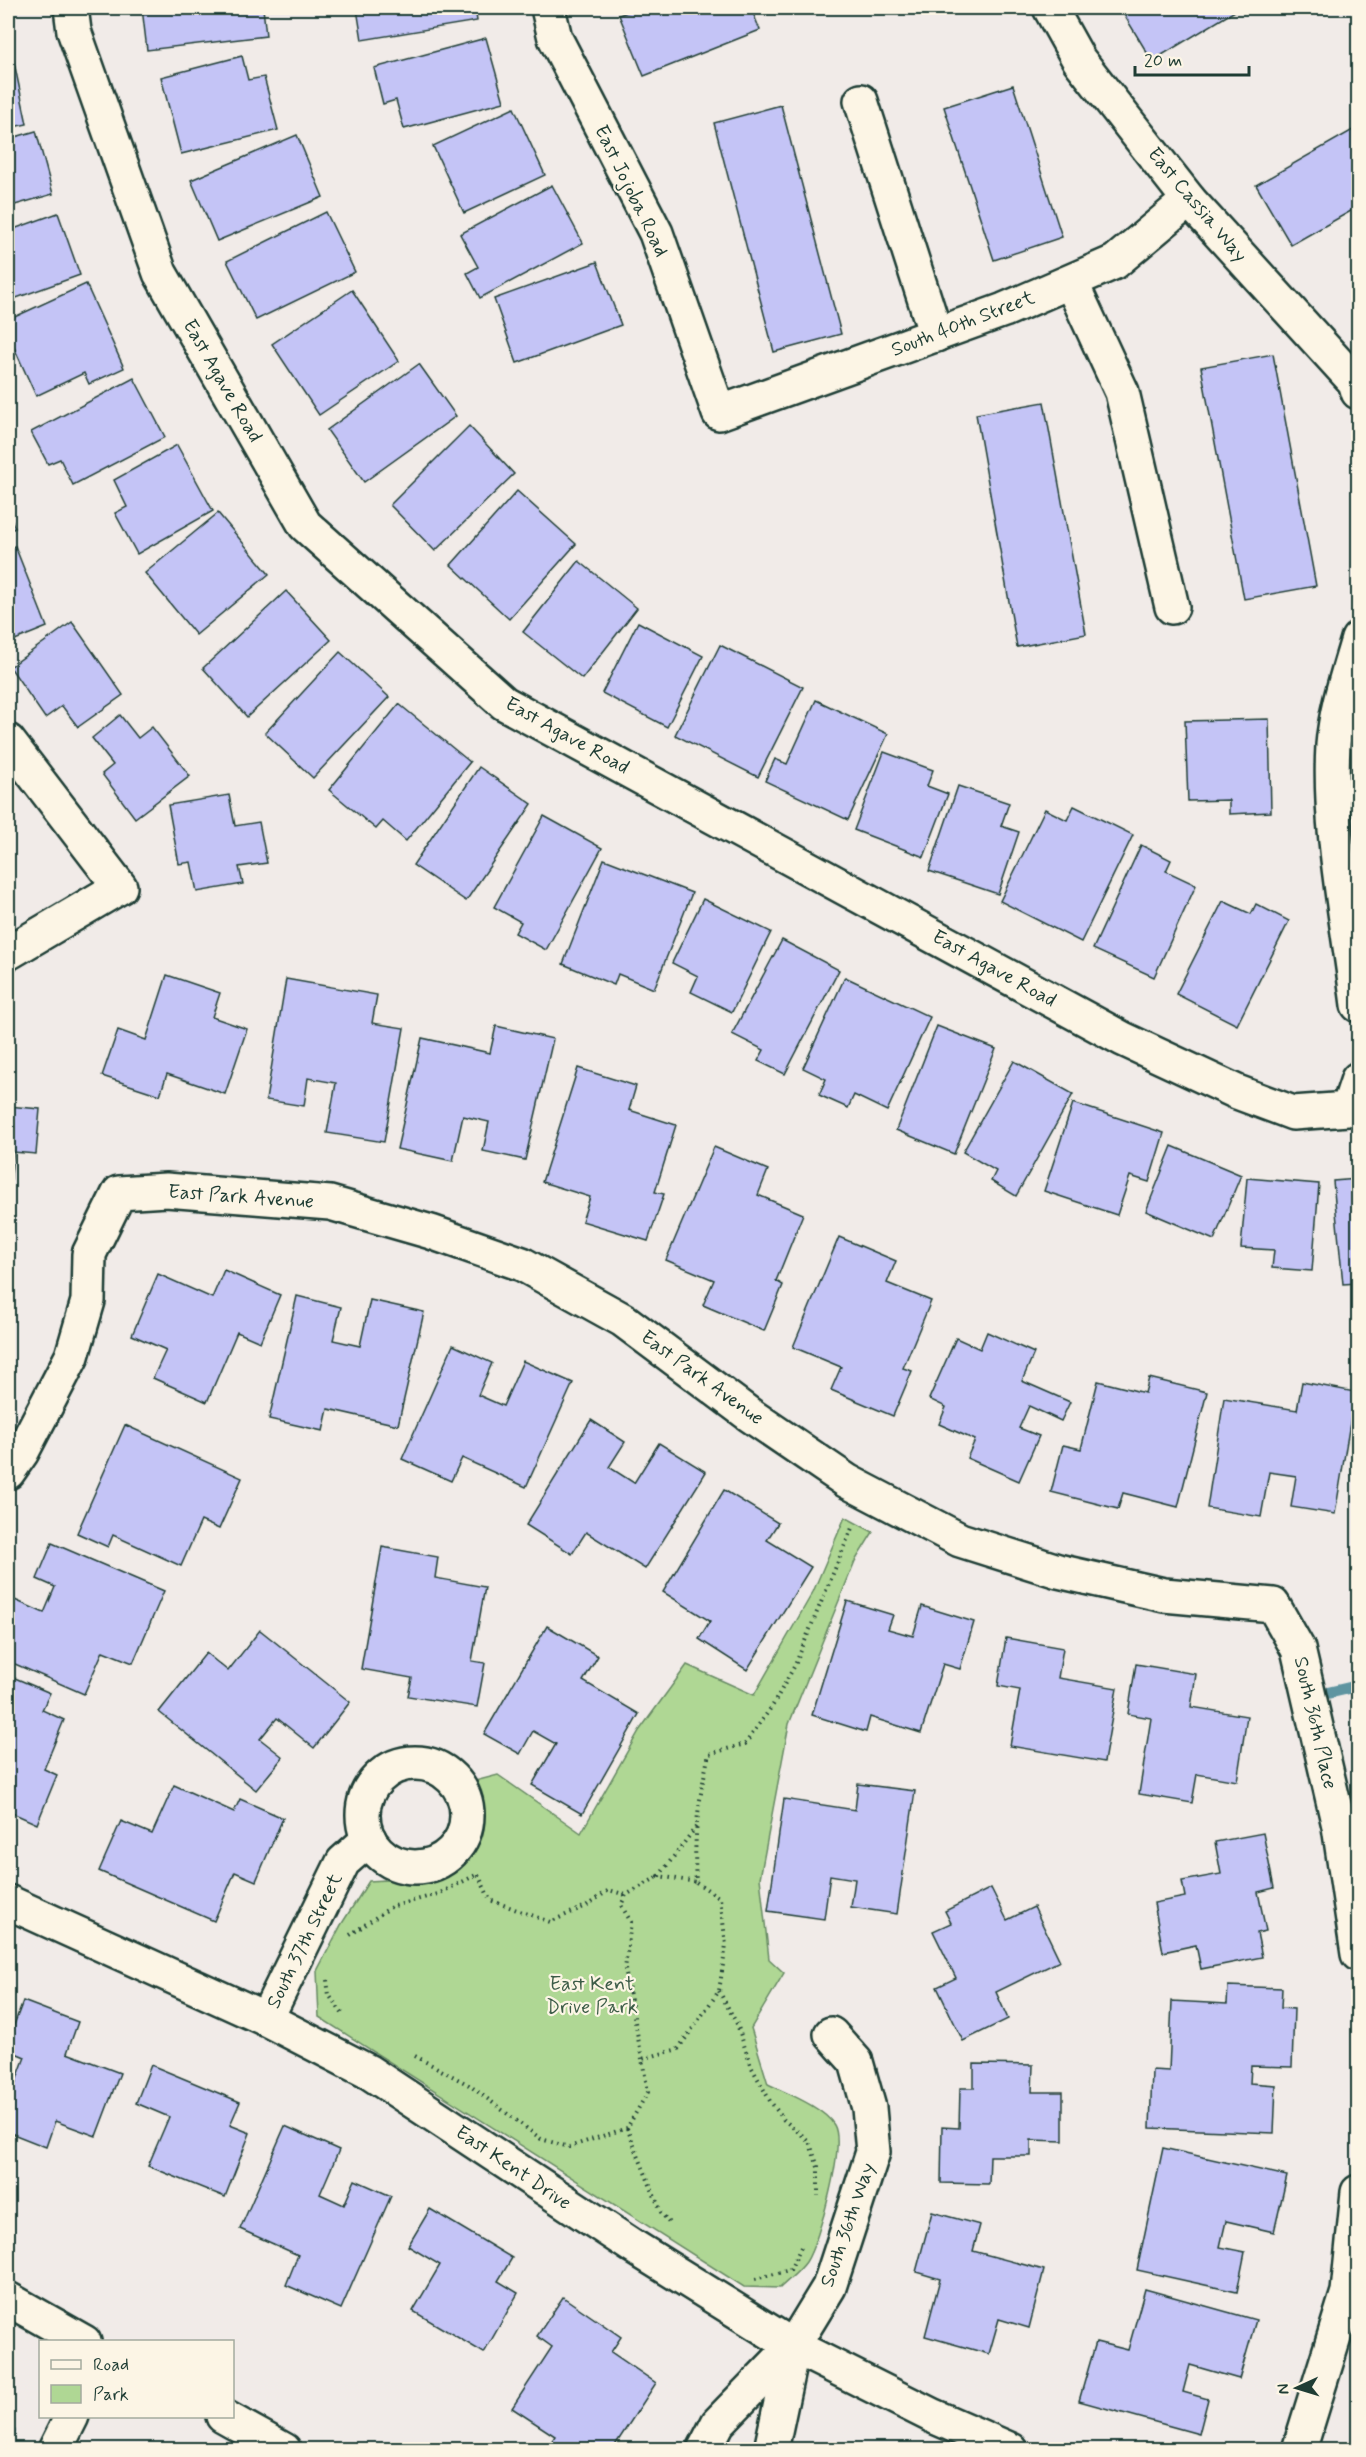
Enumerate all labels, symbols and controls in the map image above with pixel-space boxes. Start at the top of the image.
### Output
scale bar [1135,39,1249,77]
text: 20 m [1144,49,1182,73]
street label: East Jojoba Road [587,121,675,261]
street label: East Cassia Way [1141,142,1253,268]
street label: South 40th Street [887,284,1039,364]
street label: East Agave Road [176,314,268,448]
street label: East Agave Road [500,691,634,781]
street label: East Agave Road [927,924,1061,1014]
street label: East Park Avenue [167,1178,315,1216]
street label: East Park Avenue [635,1324,769,1432]
street label: South 36th Place [1287,1654,1343,1792]
street label: South 37th Street [261,1869,350,2013]
park label: East Kent Drive Park [546,1971,638,2021]
street label: East Kent Drive [450,2119,576,2217]
street label: South 36th Way [814,2159,882,2291]
legend [39,2340,234,2418]
text: Road [93,2353,129,2377]
north arrow [1267,2358,1327,2418]
text: Park [93,2383,129,2407]
text: N [1273,2383,1294,2395]

